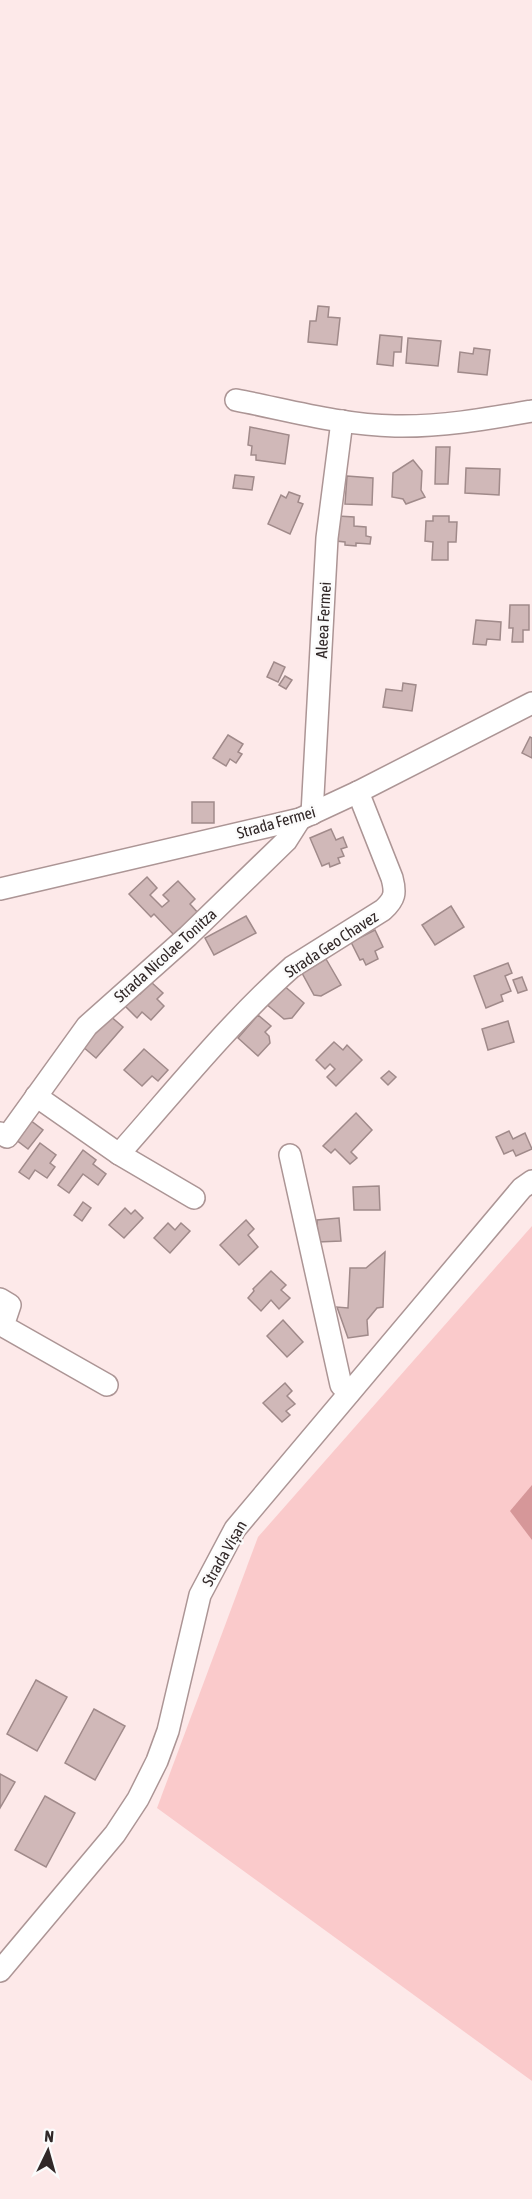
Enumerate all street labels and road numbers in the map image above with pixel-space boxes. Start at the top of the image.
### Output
street label: Aleea Fermei [312,581,334,659]
street label: Strada Fermei [235,802,317,842]
street label: Strada Nicolae Tonitza [110,905,220,1005]
street label: Strada Geo Chavez [281,907,381,981]
street label: Strada Vișan [198,1517,251,1590]

